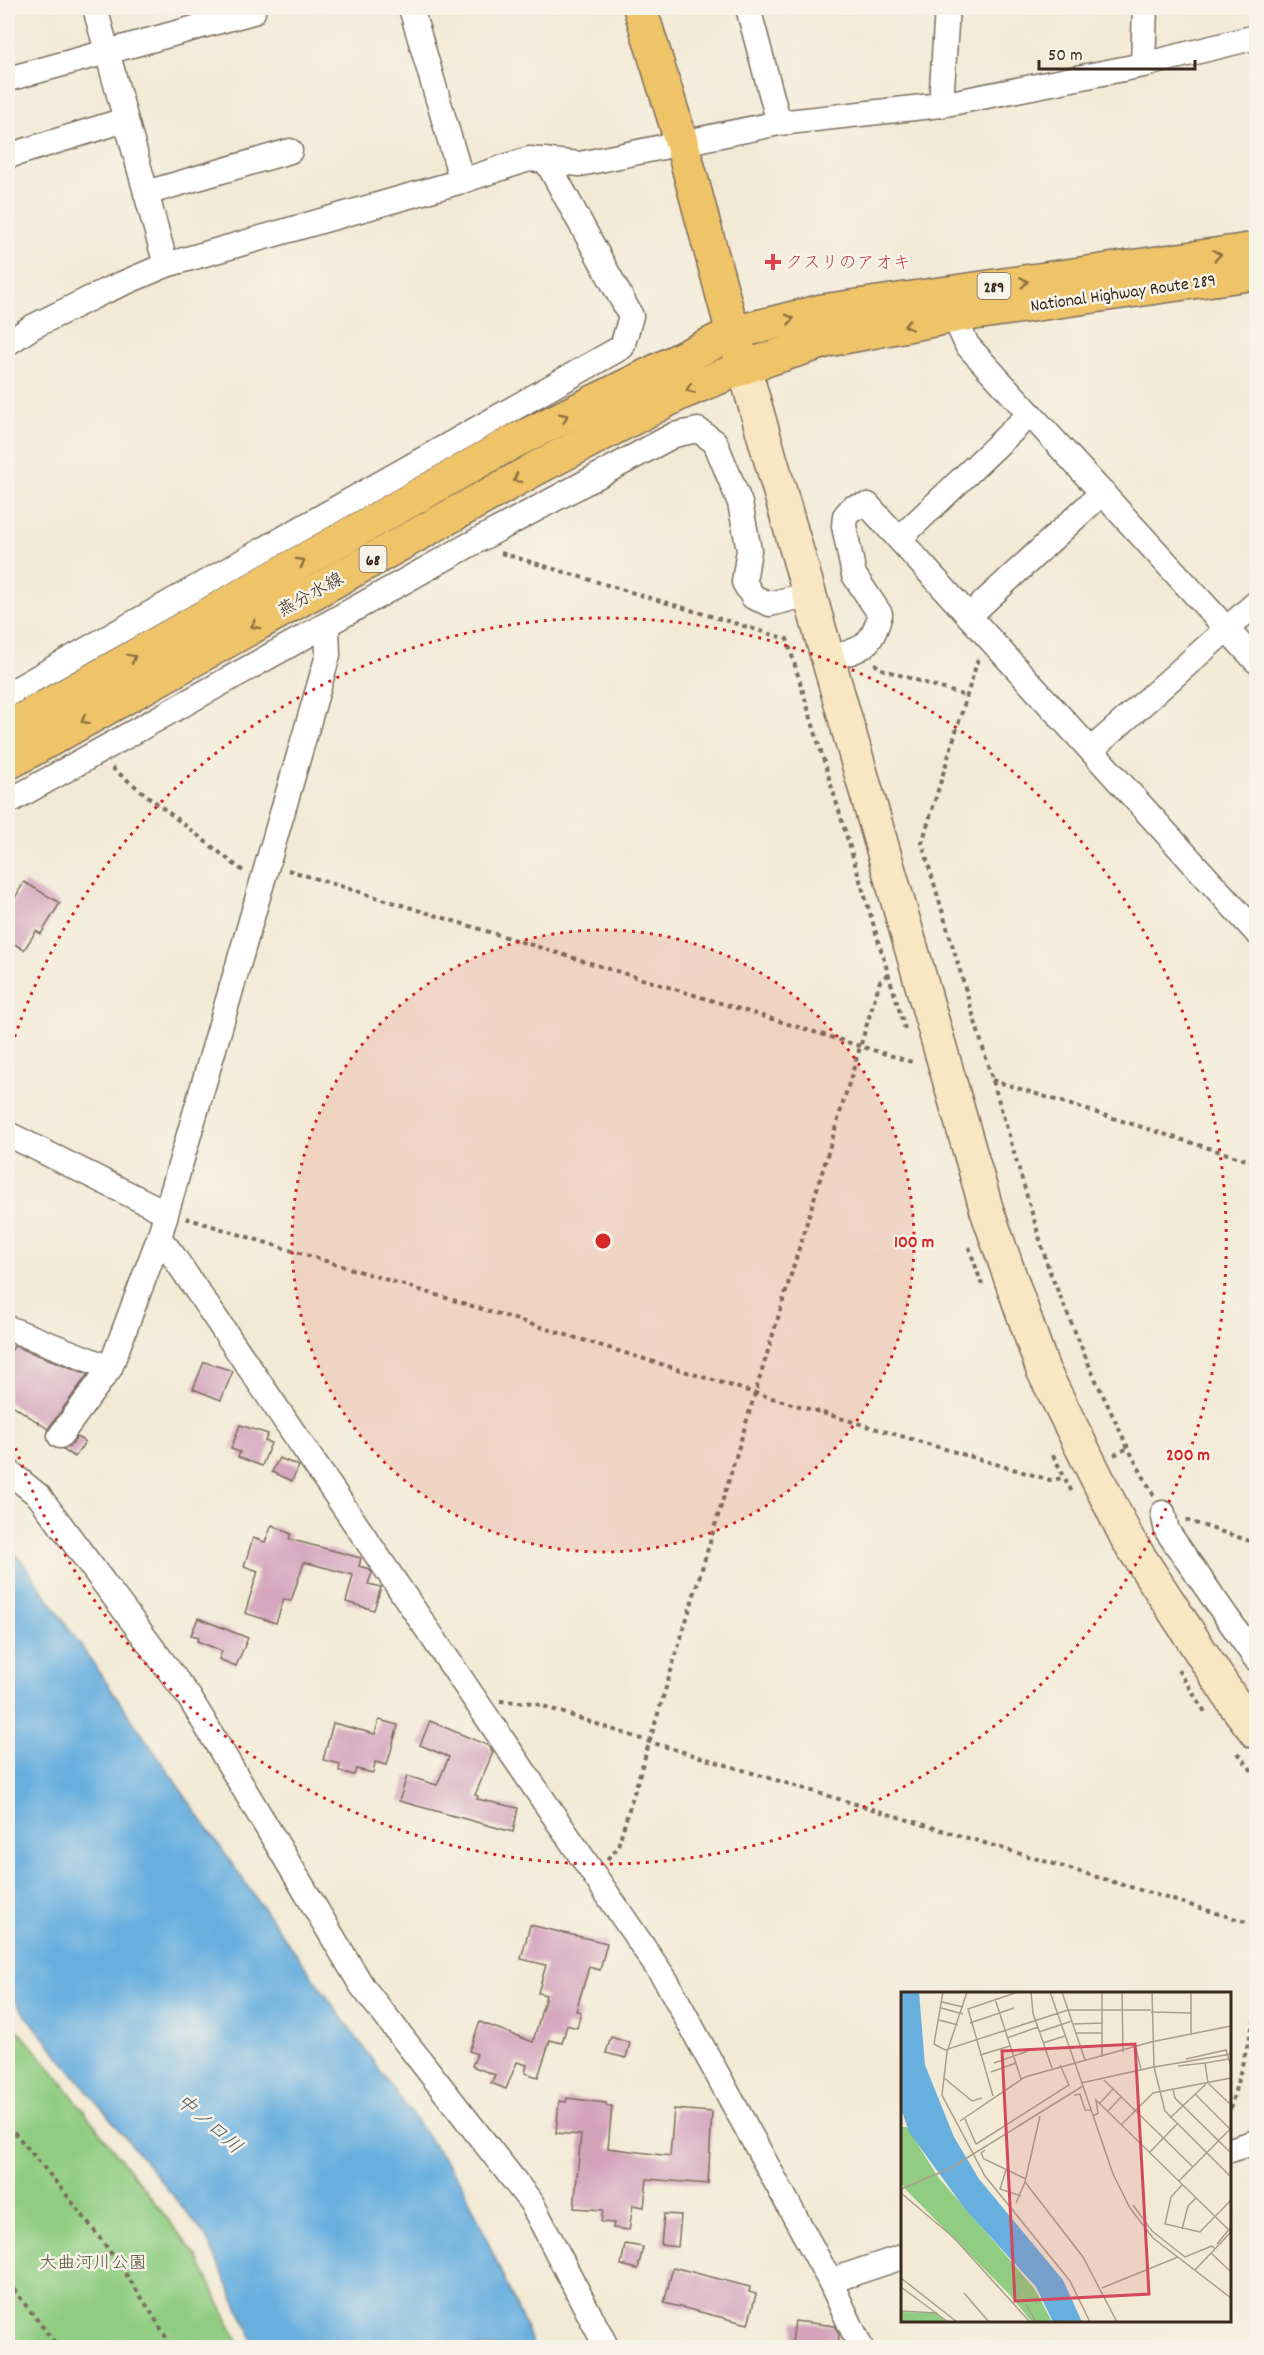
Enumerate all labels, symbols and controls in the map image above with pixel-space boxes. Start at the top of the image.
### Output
scale bar [1039,33,1195,71]
text: 50 m [1048,44,1083,69]
one-way arrow [1212,249,1221,261]
place label: クスリのアオキ [785,252,911,277]
marker: クスリのアオキ [766,255,780,269]
street label: National Highway Route 289 [1029,269,1218,320]
road number: 289 [978,273,1010,299]
one-way arrow [1019,277,1028,289]
one-way arrow [785,313,795,326]
one-way arrow [903,318,913,331]
one-way arrow [686,382,697,394]
one-way arrow [558,412,569,424]
one-way arrow [513,472,524,483]
road number: 68 [360,546,386,572]
one-way arrow [295,557,305,569]
street label: 燕分水線 [274,568,349,625]
one-way arrow [251,618,261,629]
one-way arrow [125,653,136,665]
one-way arrow [81,712,91,724]
centre of rings [593,1231,613,1251]
text: 100 m [894,1231,934,1256]
text: 200 m [1166,1444,1210,1469]
inset map [901,1992,1231,2322]
water label: 中ノ口川 [169,2088,247,2162]
park label: 大曲河川公園 [39,2252,147,2277]

